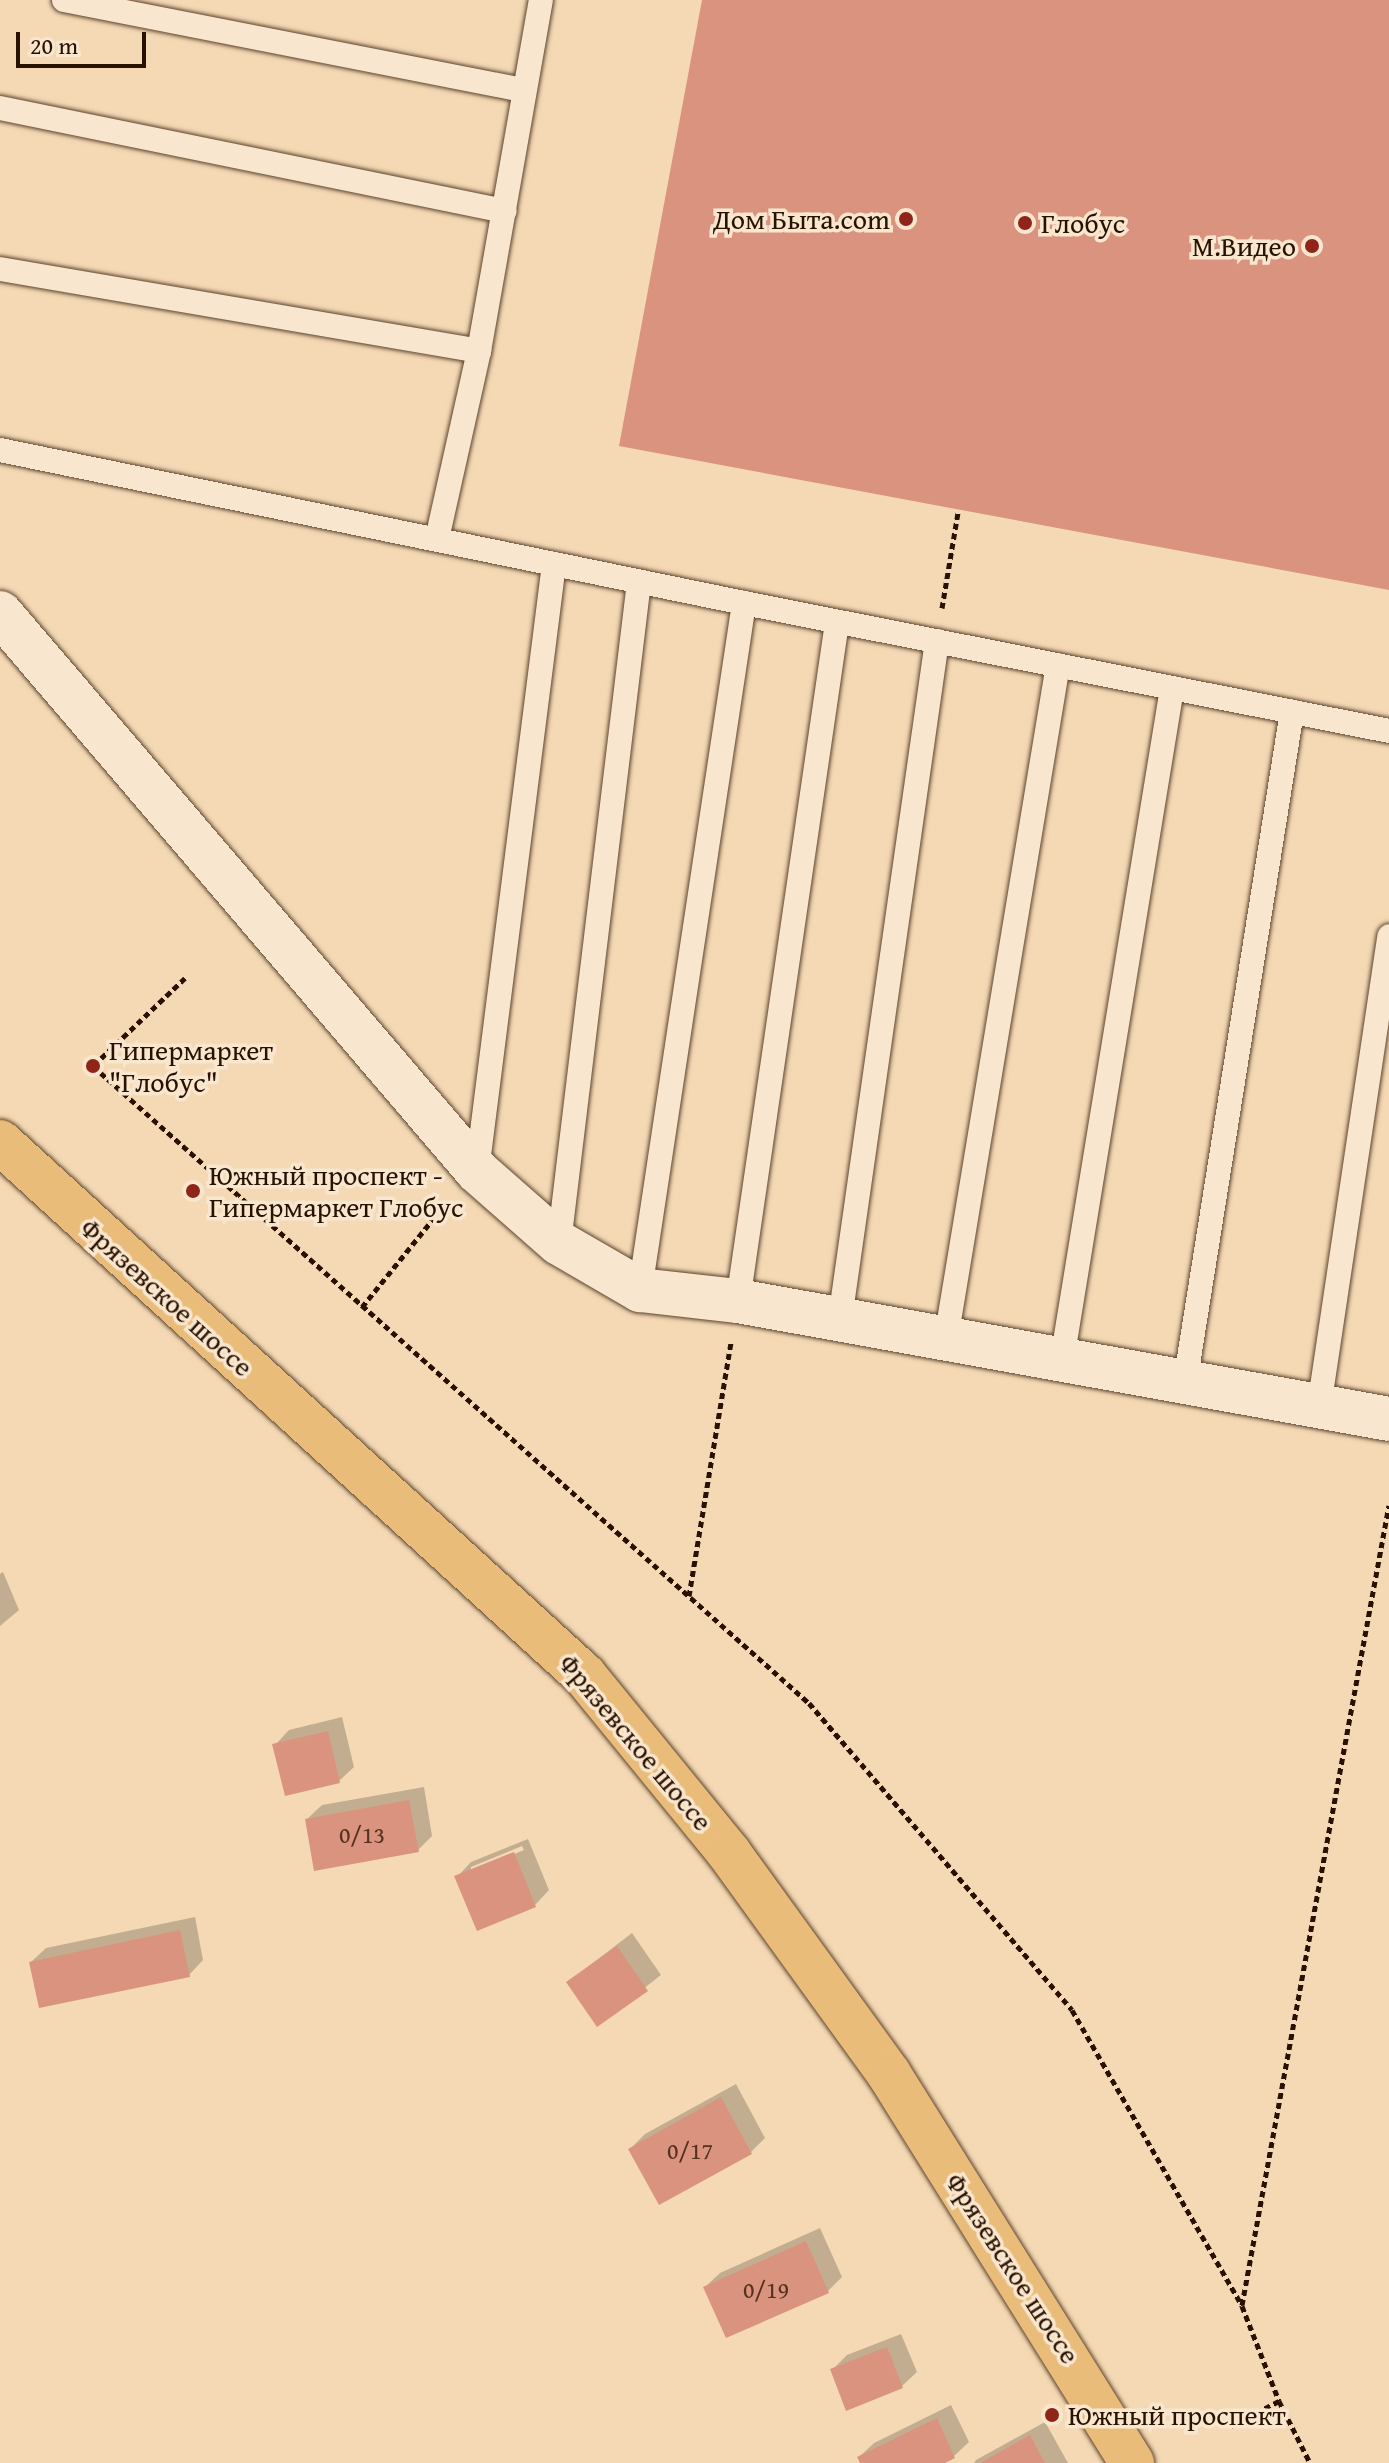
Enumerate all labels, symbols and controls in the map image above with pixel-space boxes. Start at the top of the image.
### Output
scale bar [20,16,150,66]
text: 20 m [30,28,78,63]
place label: Дом Быта.com [713,202,890,236]
place label: Глобус [1041,206,1125,240]
marker: Дом Быта.com [897,210,915,228]
marker: Глобус [1016,214,1034,232]
place label: М.Видео [1192,229,1296,263]
marker: М.Видео [1303,237,1321,255]
place label: Гипермаркет "Глобус" [109,1033,273,1099]
marker: Гипермаркет "Глобус" [84,1057,102,1075]
place label: Южный проспект - Гипермаркет Глобус [209,1158,463,1224]
marker: Южный проспект - Гипермаркет Глобус [184,1182,202,1200]
street label: Фрязевское шоссе [74,1211,260,1383]
street label: Фрязевское шоссе [552,1647,720,1837]
house number: 0/13 [339,1821,385,1849]
house number: 0/17 [667,2137,713,2165]
street label: Фрязевское шоссе [939,2166,1087,2370]
house number: 0/19 [743,2276,789,2304]
place label: Южный проспект [1068,2398,1286,2432]
marker: Южный проспект [1043,2406,1061,2424]

